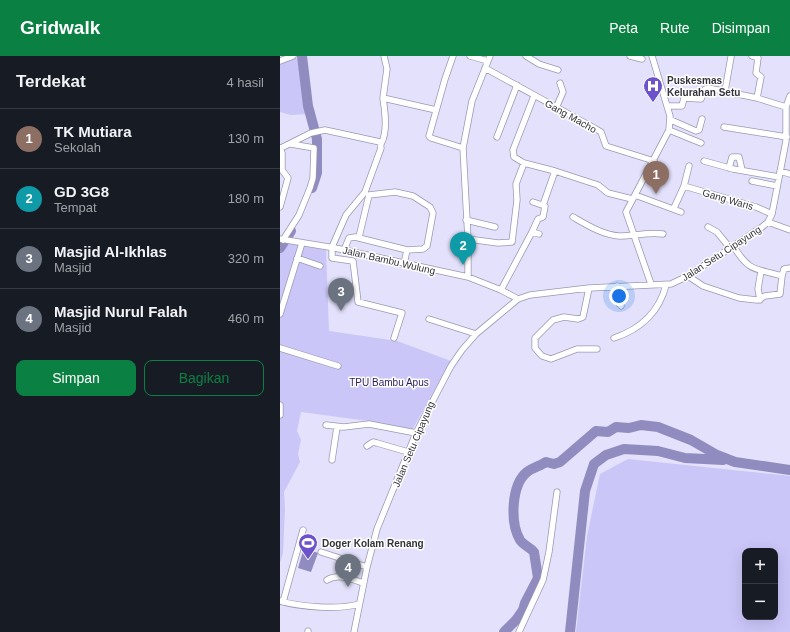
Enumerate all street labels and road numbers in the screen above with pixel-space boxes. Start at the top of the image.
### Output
street label: Gang Macho [543,98,599,135]
street label: Gang Waris [701,187,755,212]
street label: Jalan Setu Cipayung [680,224,763,283]
street label: Jalan Bambu Wulung [341,244,436,277]
street label: Jalan Setu Cipayung [390,400,437,489]

